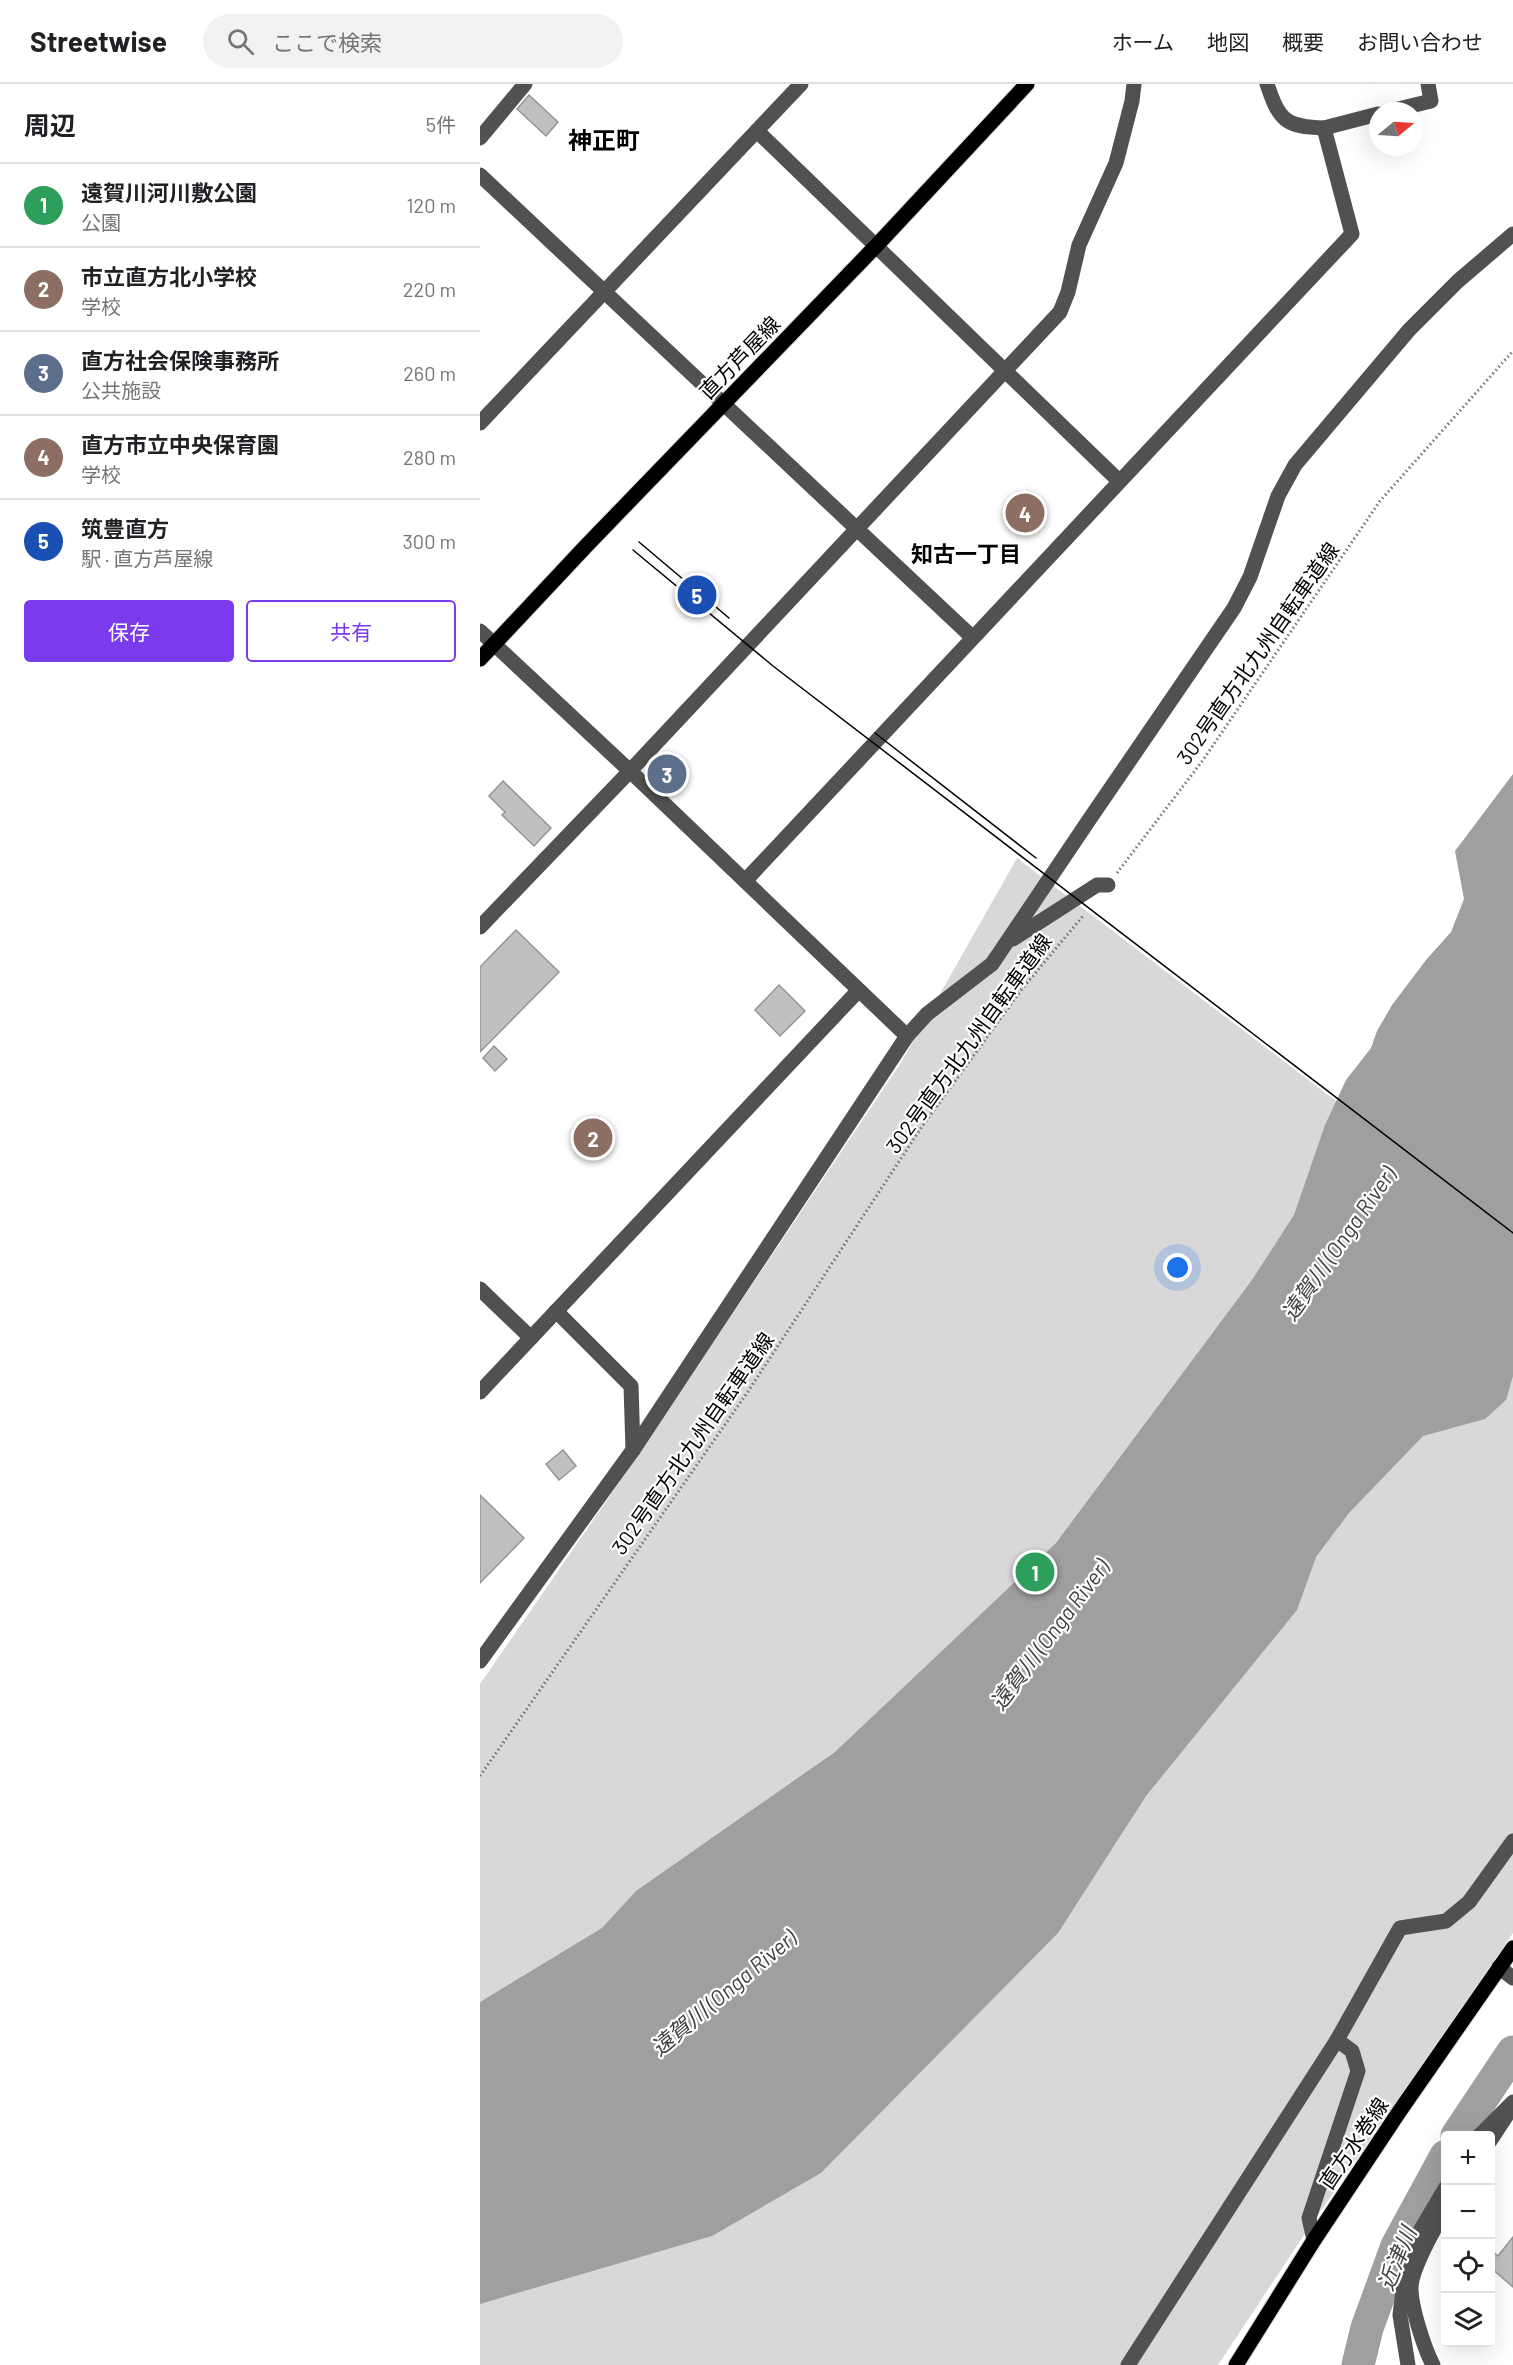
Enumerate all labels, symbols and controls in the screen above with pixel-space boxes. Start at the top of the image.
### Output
search box [203,14,623,68]
text: Streetwise [30,24,167,58]
icon: search [224,25,257,58]
text: ここで検索 [272,29,382,55]
text: ホーム [1112,29,1174,54]
text: 地図 [1207,29,1249,54]
text: 概要 [1282,29,1324,54]
text: お問い合わせ [1357,29,1483,54]
north arrow [1369,102,1423,156]
text: 周辺 [24,109,76,140]
text: 5件 [426,112,456,136]
district label: 神正町 [568,125,640,154]
text: 遠賀川河川敷公園 [81,179,257,205]
text: 1 [40,193,47,217]
text: 120 m [406,193,456,217]
text: 公園 [81,210,121,234]
text: 市立直方北小学校 [81,263,257,289]
text: 2 [38,277,49,301]
text: 220 m [403,277,456,301]
text: 学校 [81,294,121,318]
street label: 直方芦屋線 [694,311,784,403]
text: 直方社会保険事務所 [81,347,279,373]
text: 3 [38,361,49,385]
text: 260 m [403,361,456,385]
text: 公共施設 [81,378,161,402]
text: 直方市立中央保育園 [81,431,279,457]
text: 4 [37,445,50,469]
text: 280 m [403,445,456,469]
text: 学校 [81,462,121,486]
pin: 4 [1006,490,1044,536]
text: 筑豊直方 [81,515,169,541]
text: 5 [38,529,49,553]
text: 300 m [403,529,456,553]
street label: 302号直方北九州自転車道線 [1171,537,1343,769]
district label: 知古一丁目 [911,540,1021,566]
text: 駅 · 直方芦屋線 [81,546,213,570]
pin: 5 [678,572,716,618]
button: 保存 [24,600,234,662]
button: 共有 [246,600,456,662]
pin: 3 [648,752,687,796]
street label: 302号直方北九州自転車道線 [880,928,1056,1158]
pin: 2 [574,1116,612,1160]
water label: 遠賀川 (Onga River) [1275,1160,1401,1325]
your location [1163,1253,1192,1282]
street label: 302号直方北九州自転車道線 [606,1327,778,1559]
pin: 1 [1016,1550,1054,1594]
water label: 遠賀川 (Onga River) [984,1553,1115,1714]
water label: 遠賀川 (Onga River) [645,1923,802,2060]
street label: 直方水巻線 [1313,2092,1393,2194]
map controls [1441,2131,1495,2347]
button: + [1441,2131,1495,2185]
button: − [1441,2185,1495,2239]
water label: 近津川 [1372,2221,1421,2293]
button: locate [1441,2239,1495,2293]
button: layers [1441,2293,1495,2347]

